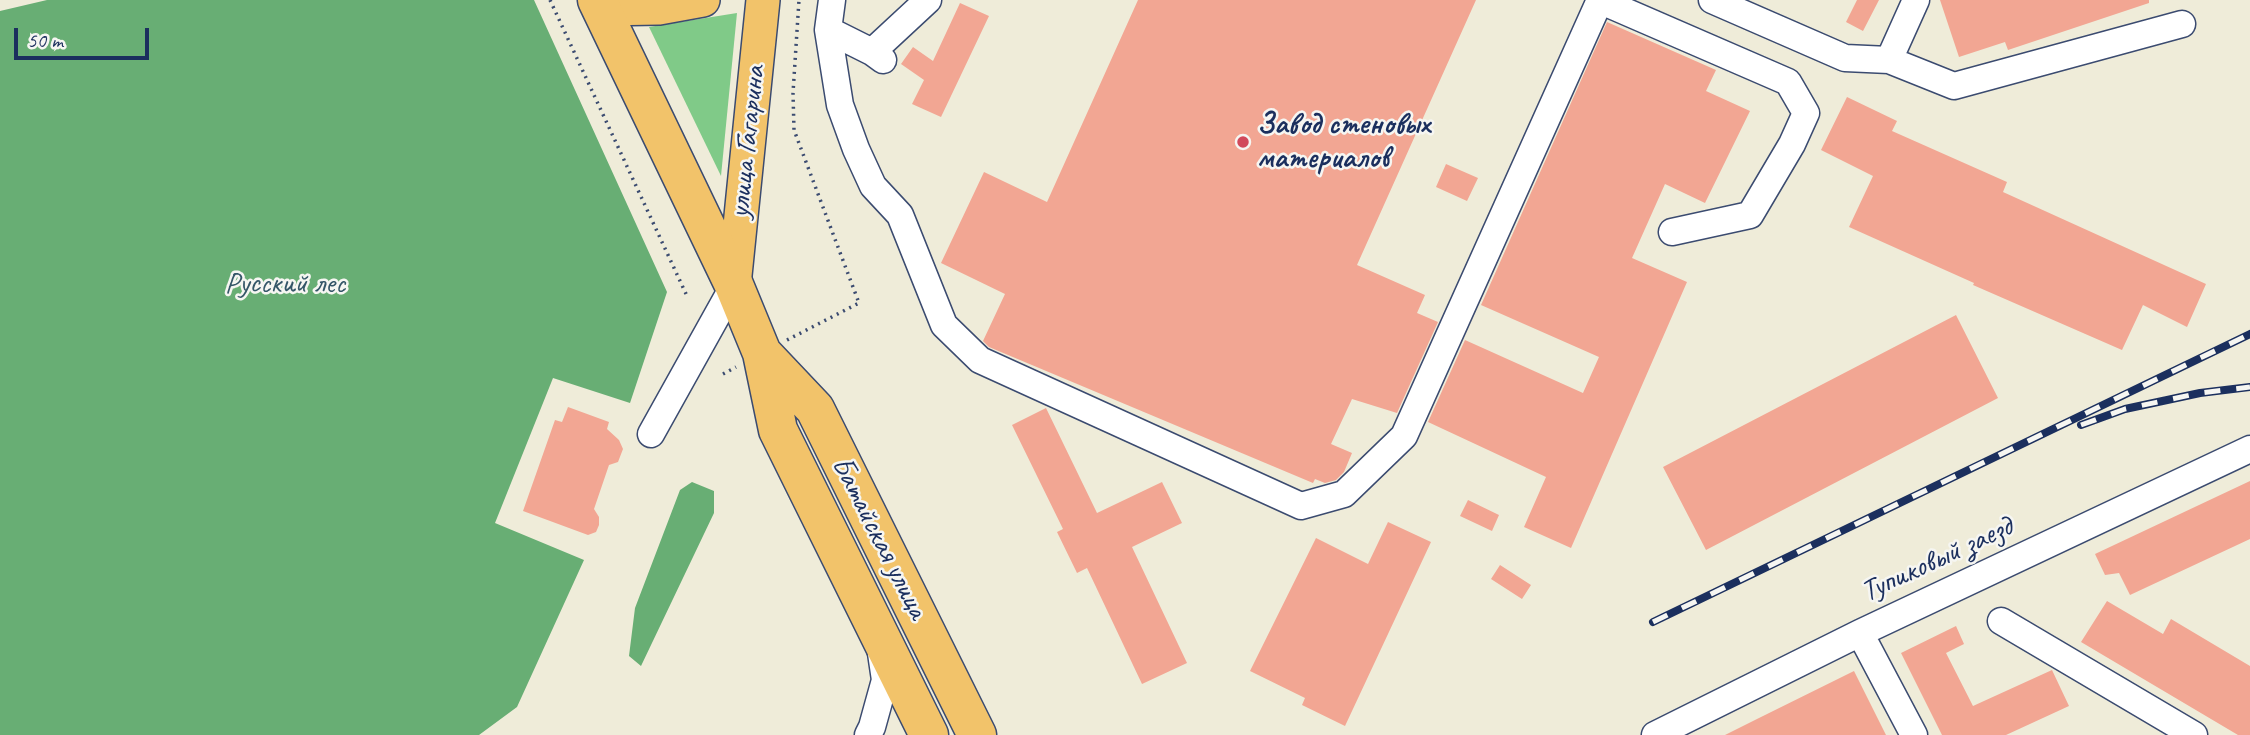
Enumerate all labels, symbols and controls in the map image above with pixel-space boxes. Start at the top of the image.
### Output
scale bar [18,14,152,58]
text: 50 m [27,27,63,53]
street label: улица Гагарина [722,64,774,220]
place label: Завод стеновых материалов [1257,107,1430,178]
marker: Завод стеновых материалов [1235,134,1251,150]
park label: Русский лес [225,266,345,302]
street label: Батайская улица [823,451,935,625]
street label: Тупиковый заезд [1856,509,2018,611]

